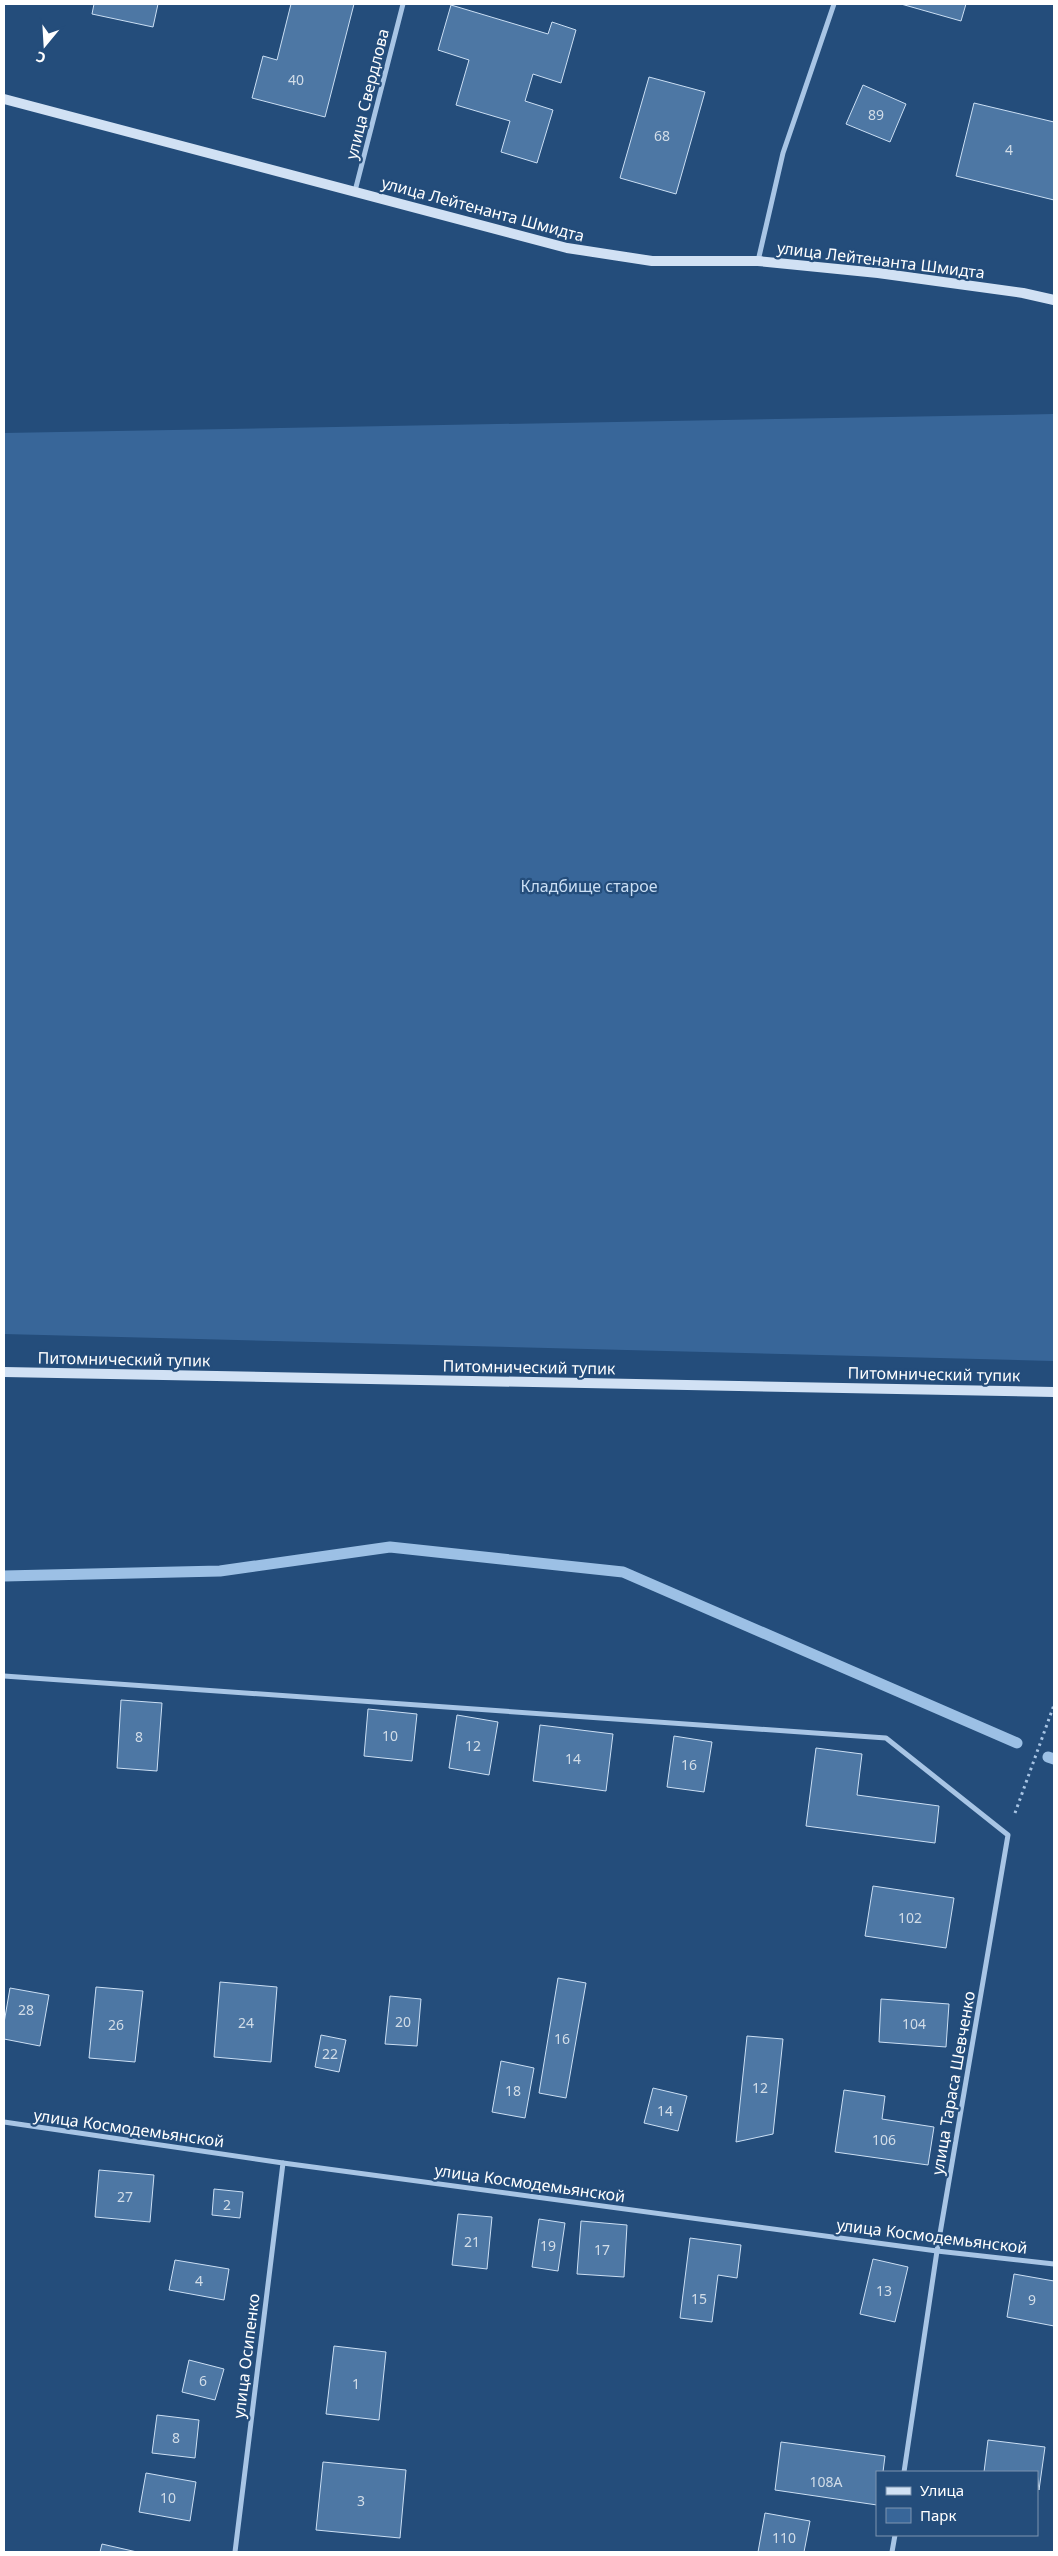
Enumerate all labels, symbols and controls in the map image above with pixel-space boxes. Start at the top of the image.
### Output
north arrow [20,20,70,70]
street label: улица Свердлова [340,26,394,162]
text: С [34,47,48,68]
house number: 40 [288,70,304,89]
house number: 89 [868,105,884,124]
house number: 68 [654,126,670,145]
house number: 4 [1005,140,1013,159]
street label: улица Лейтенанта Шмидта [379,171,587,247]
street label: улица Лейтенанта Шмидта [776,236,986,284]
park label: Кладбище старое [520,875,658,897]
street label: Питомнический тупик [37,1346,211,1372]
street label: Питомнический тупик [442,1354,616,1380]
street label: Питомнический тупик [847,1361,1021,1387]
house number: 10 [382,1726,398,1745]
house number: 8 [135,1727,143,1746]
house number: 12 [465,1736,481,1755]
house number: 14 [565,1749,581,1768]
house number: 16 [681,1755,697,1774]
house number: 102 [898,1908,922,1927]
street label: улица Тараса Шевченко [926,1989,980,2177]
house number: 28 [18,2000,34,2019]
house number: 20 [395,2012,411,2031]
house number: 24 [238,2013,254,2032]
house number: 104 [902,2014,926,2033]
house number: 26 [108,2015,124,2034]
house number: 16 [554,2029,570,2048]
house number: 22 [322,2044,338,2063]
house number: 12 [752,2078,768,2097]
house number: 18 [505,2081,521,2100]
house number: 14 [657,2101,673,2120]
street label: улица Космодемьянской [32,2104,226,2152]
house number: 106 [872,2130,896,2149]
street label: улица Космодемьянской [433,2159,627,2207]
house number: 27 [117,2187,133,2206]
house number: 2 [223,2195,231,2214]
street label: улица Космодемьянской [835,2213,1029,2259]
house number: 21 [464,2232,480,2251]
house number: 19 [540,2236,556,2255]
house number: 17 [594,2240,610,2259]
house number: 4 [195,2271,203,2290]
house number: 13 [876,2281,892,2300]
house number: 15 [691,2289,707,2308]
house number: 9 [1028,2290,1036,2309]
street label: улица Осипенко [227,2292,265,2420]
house number: 6 [199,2371,207,2390]
house number: 1 [352,2374,360,2393]
house number: 8 [172,2428,180,2447]
legend [876,2471,1038,2536]
house number: 108А [810,2472,843,2491]
text: Улица [920,2480,964,2500]
house number: 10 [160,2488,176,2507]
house number: 3 [357,2491,365,2510]
text: Парк [920,2505,956,2525]
house number: 110 [772,2528,796,2547]

